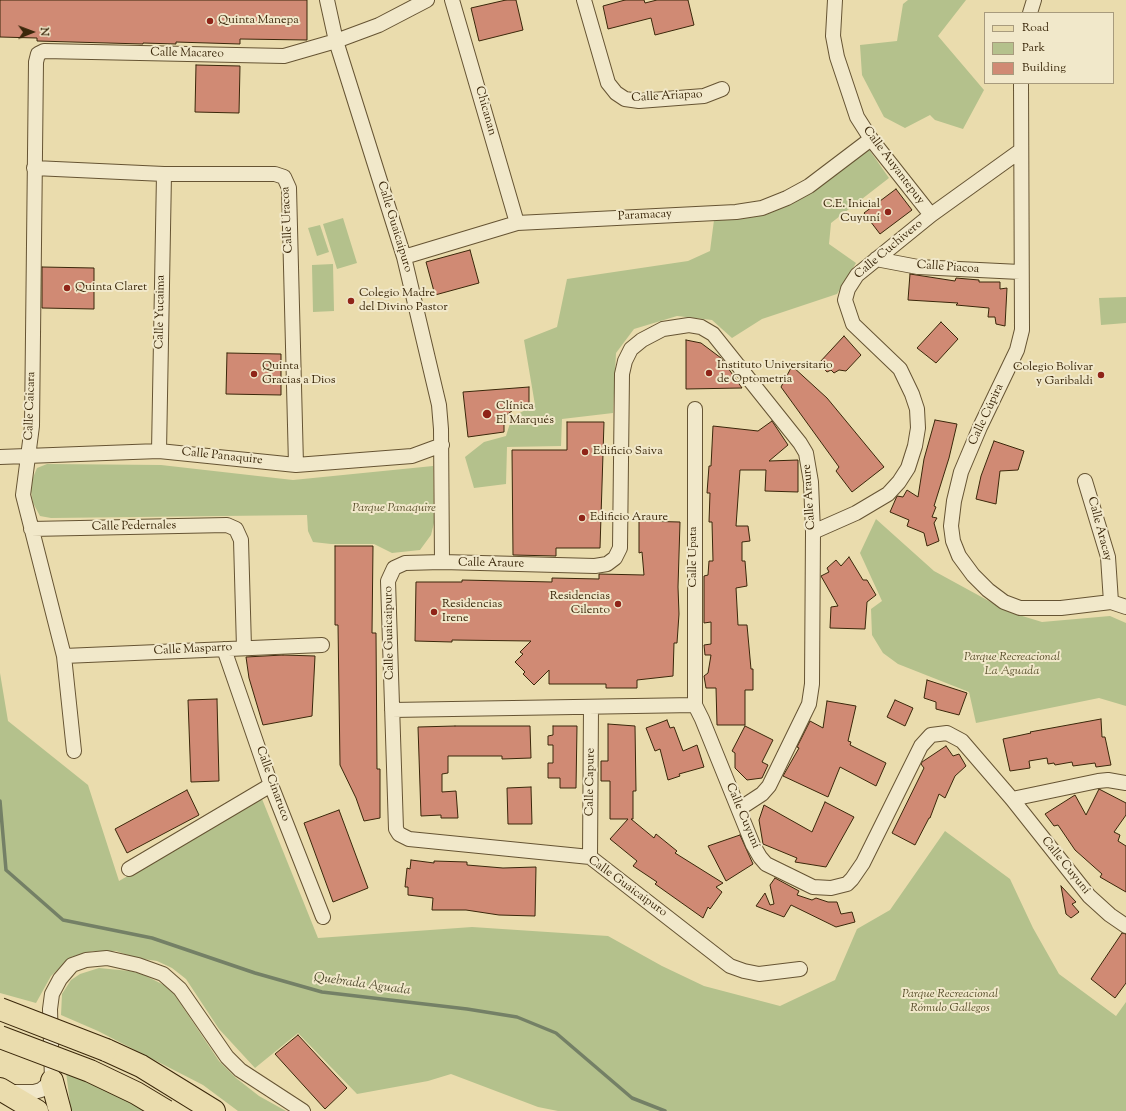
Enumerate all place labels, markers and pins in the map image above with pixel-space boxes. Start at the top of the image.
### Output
place label: Quinta Manepa [218,14,299,28]
marker: Quinta Manepa [205,16,215,26]
place label: C.E. Inicial Cuyuní [823,198,880,226]
marker: C.E. Inicial Cuyuní [883,207,893,217]
place label: Quinta Claret [75,281,147,295]
marker: Quinta Claret [62,283,72,293]
place label: Colegio Madre del Divino Pastor [359,287,448,315]
marker: Colegio Madre del Divino Pastor [346,296,356,306]
place label: Instituto Universitario de Optometria [717,359,833,387]
place label: Quinta Gracias a Dios [262,360,336,388]
place label: Colegio Bolívar y Garibaldi [1013,361,1093,389]
marker: Instituto Universitario de Optometria [704,368,714,378]
marker: Quinta Gracias a Dios [249,369,259,379]
marker: Colegio Bolívar y Garibaldi [1096,370,1106,380]
place label: Clínica El Marqués [496,400,554,428]
marker: Clínica El Marqués [481,408,493,420]
place label: Edificio Saiva [593,445,663,459]
marker: Edificio Saiva [580,447,590,457]
place label: Edificio Araure [590,511,668,525]
marker: Edificio Araure [577,513,587,523]
place label: Residencias Cilento [550,590,610,618]
place label: Residencias Irene [442,598,502,626]
marker: Residencias Cilento [613,599,623,609]
marker: Residencias Irene [429,607,439,617]

